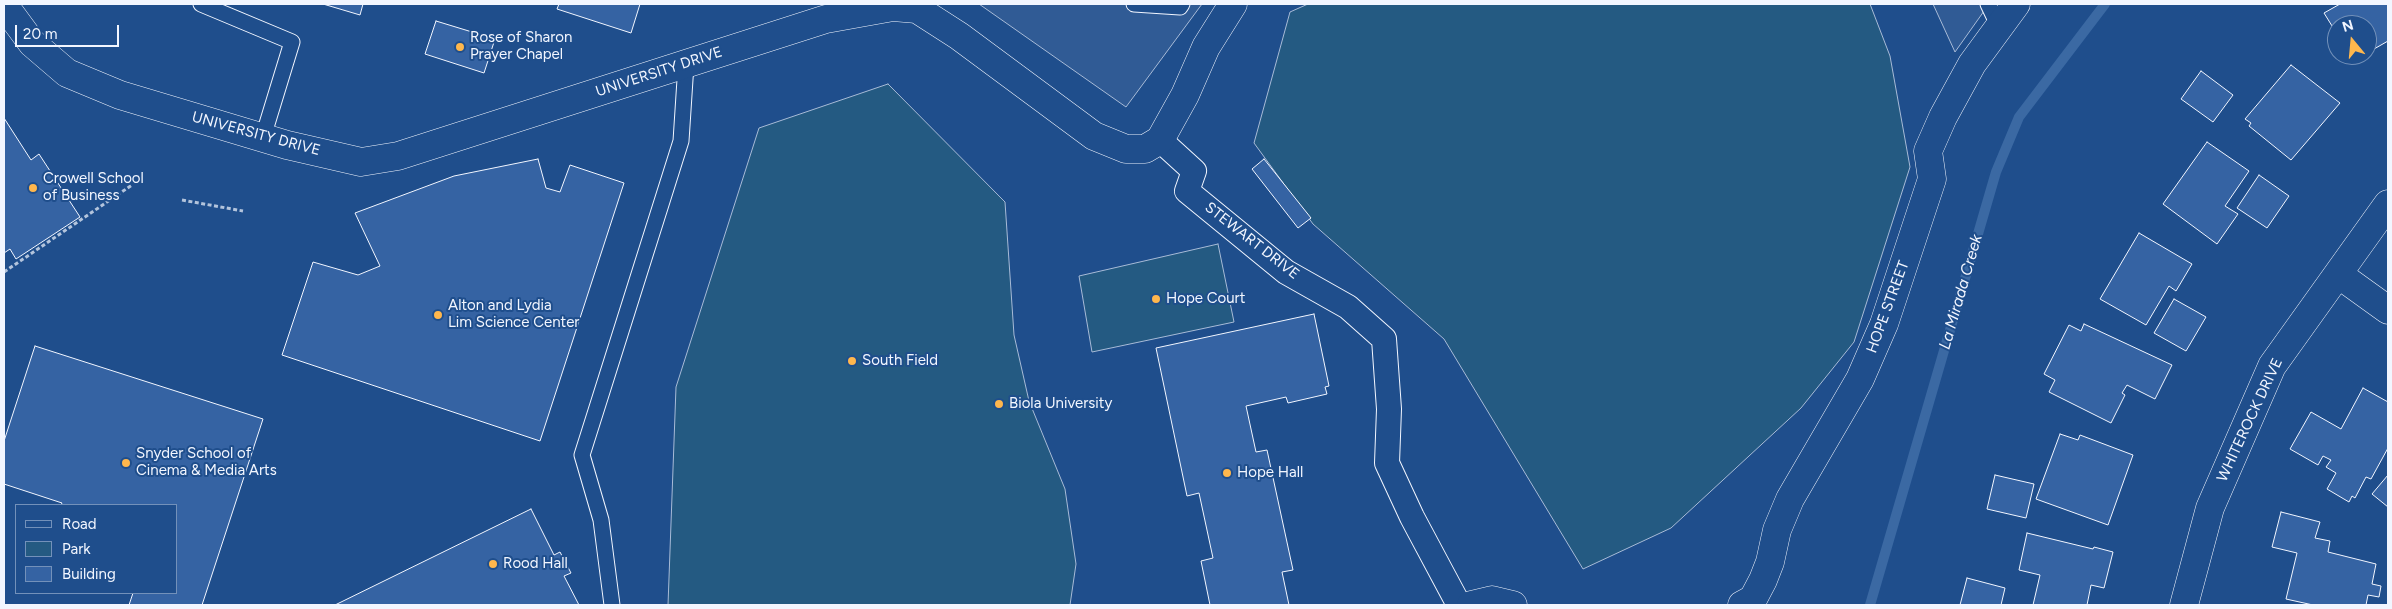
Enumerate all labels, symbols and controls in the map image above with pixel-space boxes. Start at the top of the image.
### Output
scale bar [18,15,121,47]
north arrow [2327,15,2377,65]
text: N [2340,16,2355,36]
text: 20 m [23,25,57,43]
place label: Rose of Sharon Prayer Chapel [470,29,572,64]
marker: Rose of Sharon Prayer Chapel [454,41,466,53]
street label: UNIVERSITY DRIVE [593,43,725,101]
street label: UNIVERSITY DRIVE [190,108,322,160]
place label: Crowell School of Business [43,170,144,205]
marker: Crowell School of Business [27,182,39,194]
street label: STEWART DRIVE [1201,199,1303,283]
water label: La Mirada Creek [1935,232,1987,352]
street label: HOPE STREET [1863,258,1913,356]
place label: Hope Court [1166,290,1245,308]
marker: Hope Court [1150,293,1162,305]
place label: Alton and Lydia Lim Science Center [448,297,579,332]
marker: Alton and Lydia Lim Science Center [432,309,444,321]
place label: South Field [862,352,938,370]
marker: South Field [846,355,858,367]
street label: WHITEROCK DRIVE [2213,355,2287,485]
place label: Biola University [1009,395,1112,413]
marker: Biola University [993,398,1005,410]
place label: Snyder School of Cinema & Media Arts [136,445,277,480]
marker: Snyder School of Cinema & Media Arts [120,457,132,469]
place label: Hope Hall [1237,464,1303,482]
marker: Hope Hall [1221,467,1233,479]
legend [15,504,178,594]
text: Road [62,515,97,533]
text: Park [62,540,91,558]
place label: Rood Hall [503,555,568,573]
marker: Rood Hall [487,558,499,570]
text: Building [62,565,116,583]

